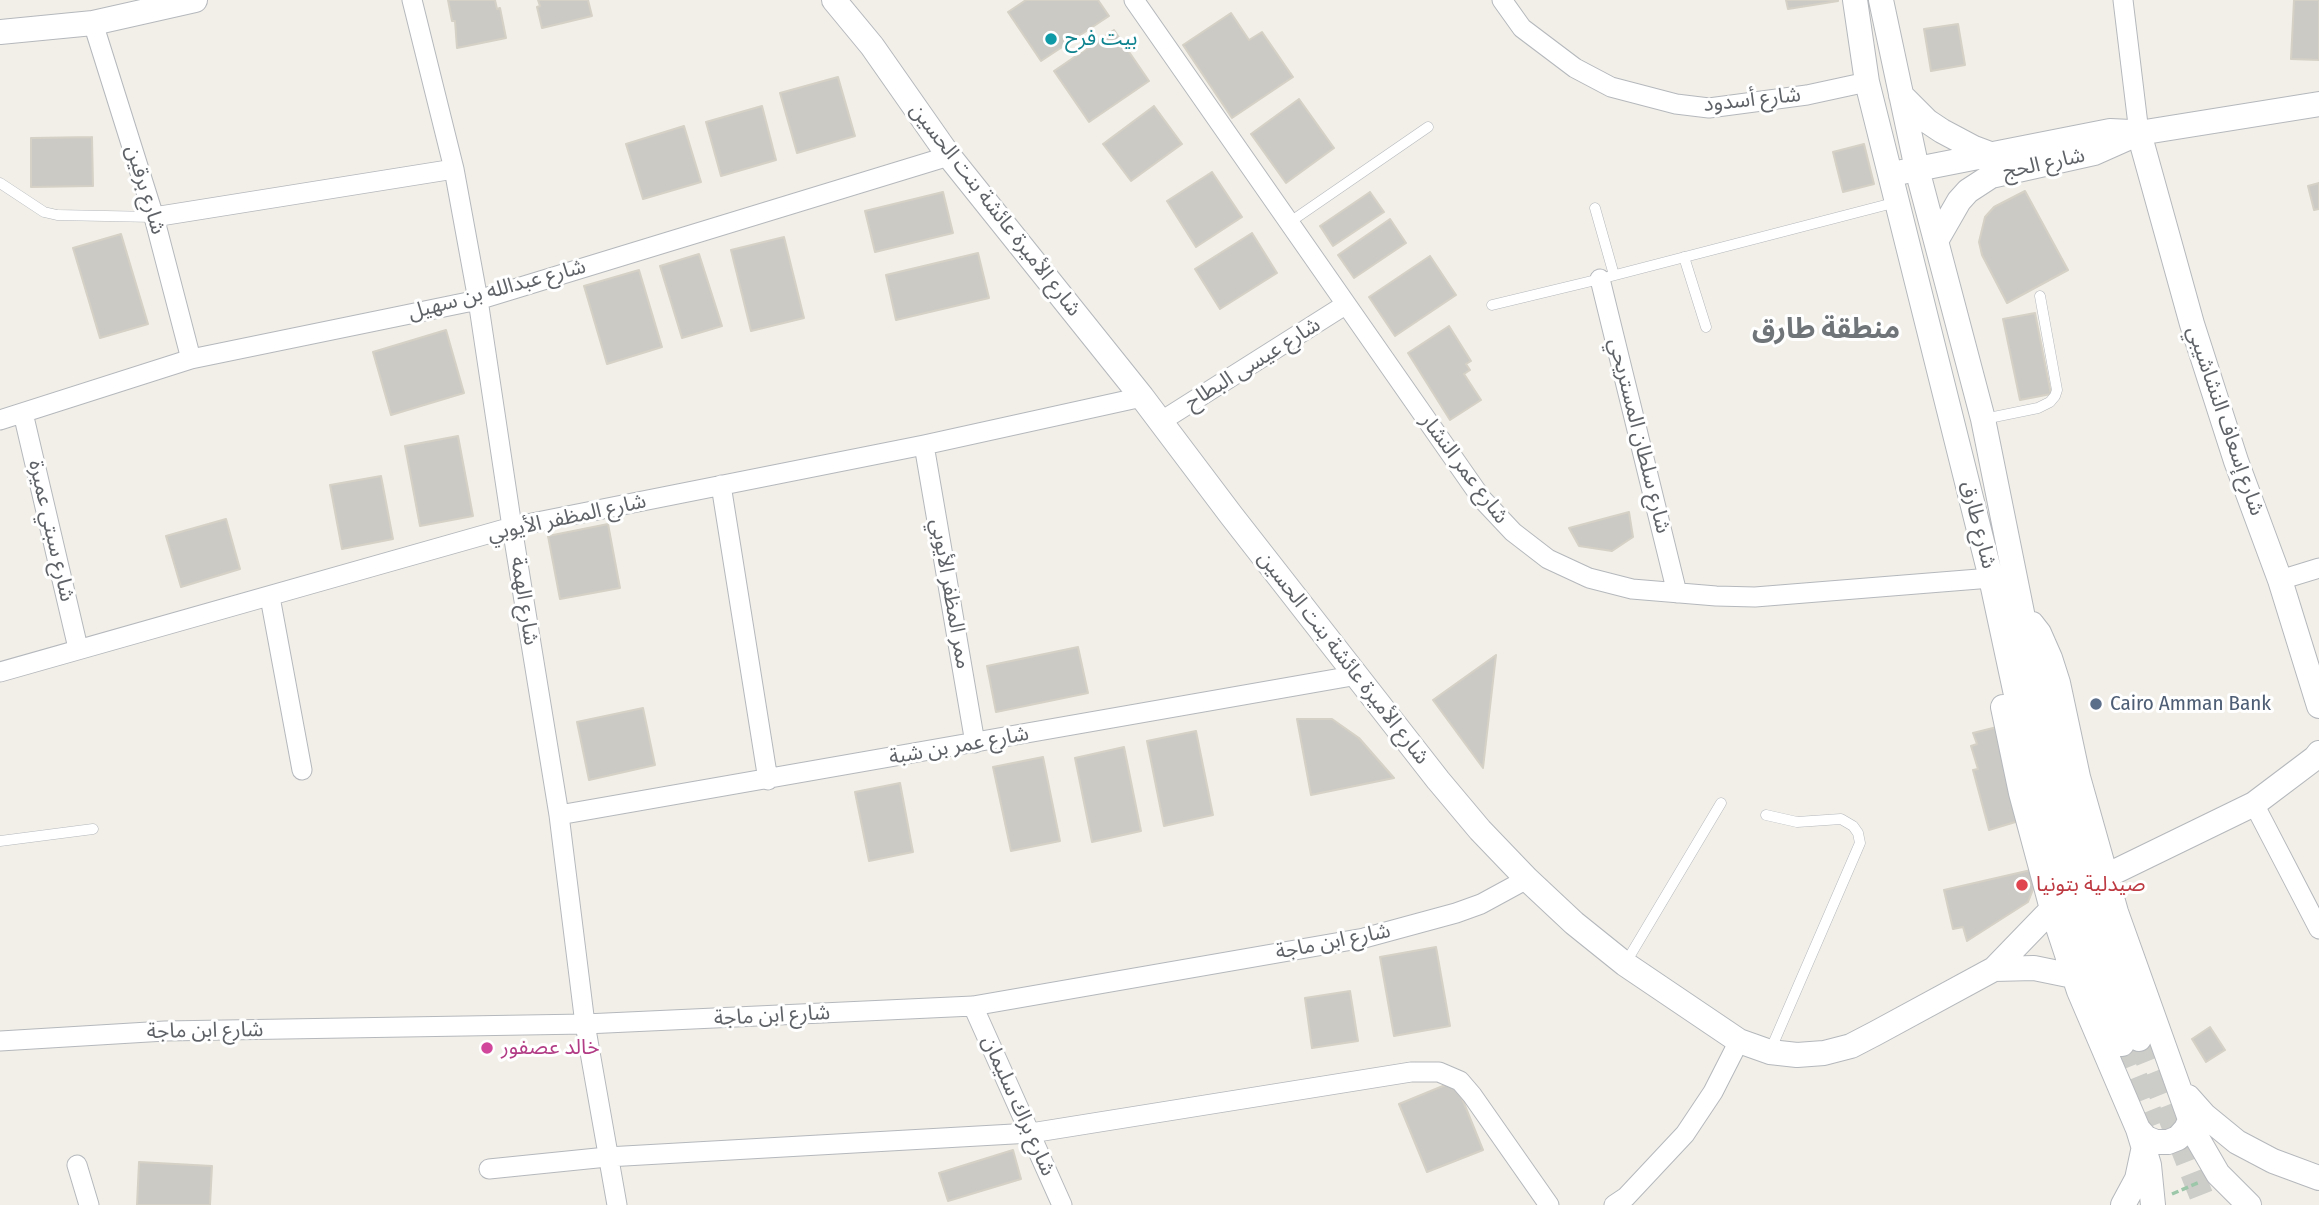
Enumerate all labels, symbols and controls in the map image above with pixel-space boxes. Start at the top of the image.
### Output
place label: بيت فرح [1065,26,1137,52]
marker: بيت فرح [1043,31,1059,47]
street label: شارع أسدود [1702,82,1802,118]
street label: شارع الأميرة عائشة بنت الحسين [904,98,1086,322]
street label: شارع برقين [120,142,170,238]
street label: شارع الحج [2001,143,2087,185]
street label: شارع عبدالله بن سهيل [405,254,589,326]
street label: شارع عيسى البطاح [1181,312,1325,416]
district label: منطقة طارق [1752,313,1900,347]
street label: شارع إسعاف النشاشيبي [2181,323,2269,519]
street label: شارع سلطان المستريحي [1603,336,1675,536]
street label: شارع عمر النشار [1414,409,1514,529]
street label: شارع سبتي عميرة [22,458,80,604]
street label: شارع طارق [1955,479,2001,571]
street label: شارع المظفر الأيوبي [485,489,649,547]
street label: ممر المظفر الأيوبي [924,517,976,671]
street label: شارع الأميرة عائشة بنت الحسين [1252,546,1434,770]
street label: شارع الهمة [505,555,543,647]
place label: Cairo Amman Bank [2110,691,2271,717]
marker: Cairo Amman Bank [2088,696,2104,712]
street label: شارع عمر بن شبة [887,721,1031,771]
place label: صيدلية بتونيا [2036,872,2145,898]
marker: صيدلية بتونيا [2014,877,2030,893]
street label: شارع ابن ماجة [1273,919,1393,965]
street label: شارع ابن ماجة [713,1000,831,1032]
street label: شارع ابن ماجة [147,1017,263,1045]
street label: شارع براك سليمان [976,1032,1060,1180]
place label: خالد عصفور [501,1035,600,1061]
marker: خالد عصفور [479,1040,495,1056]

